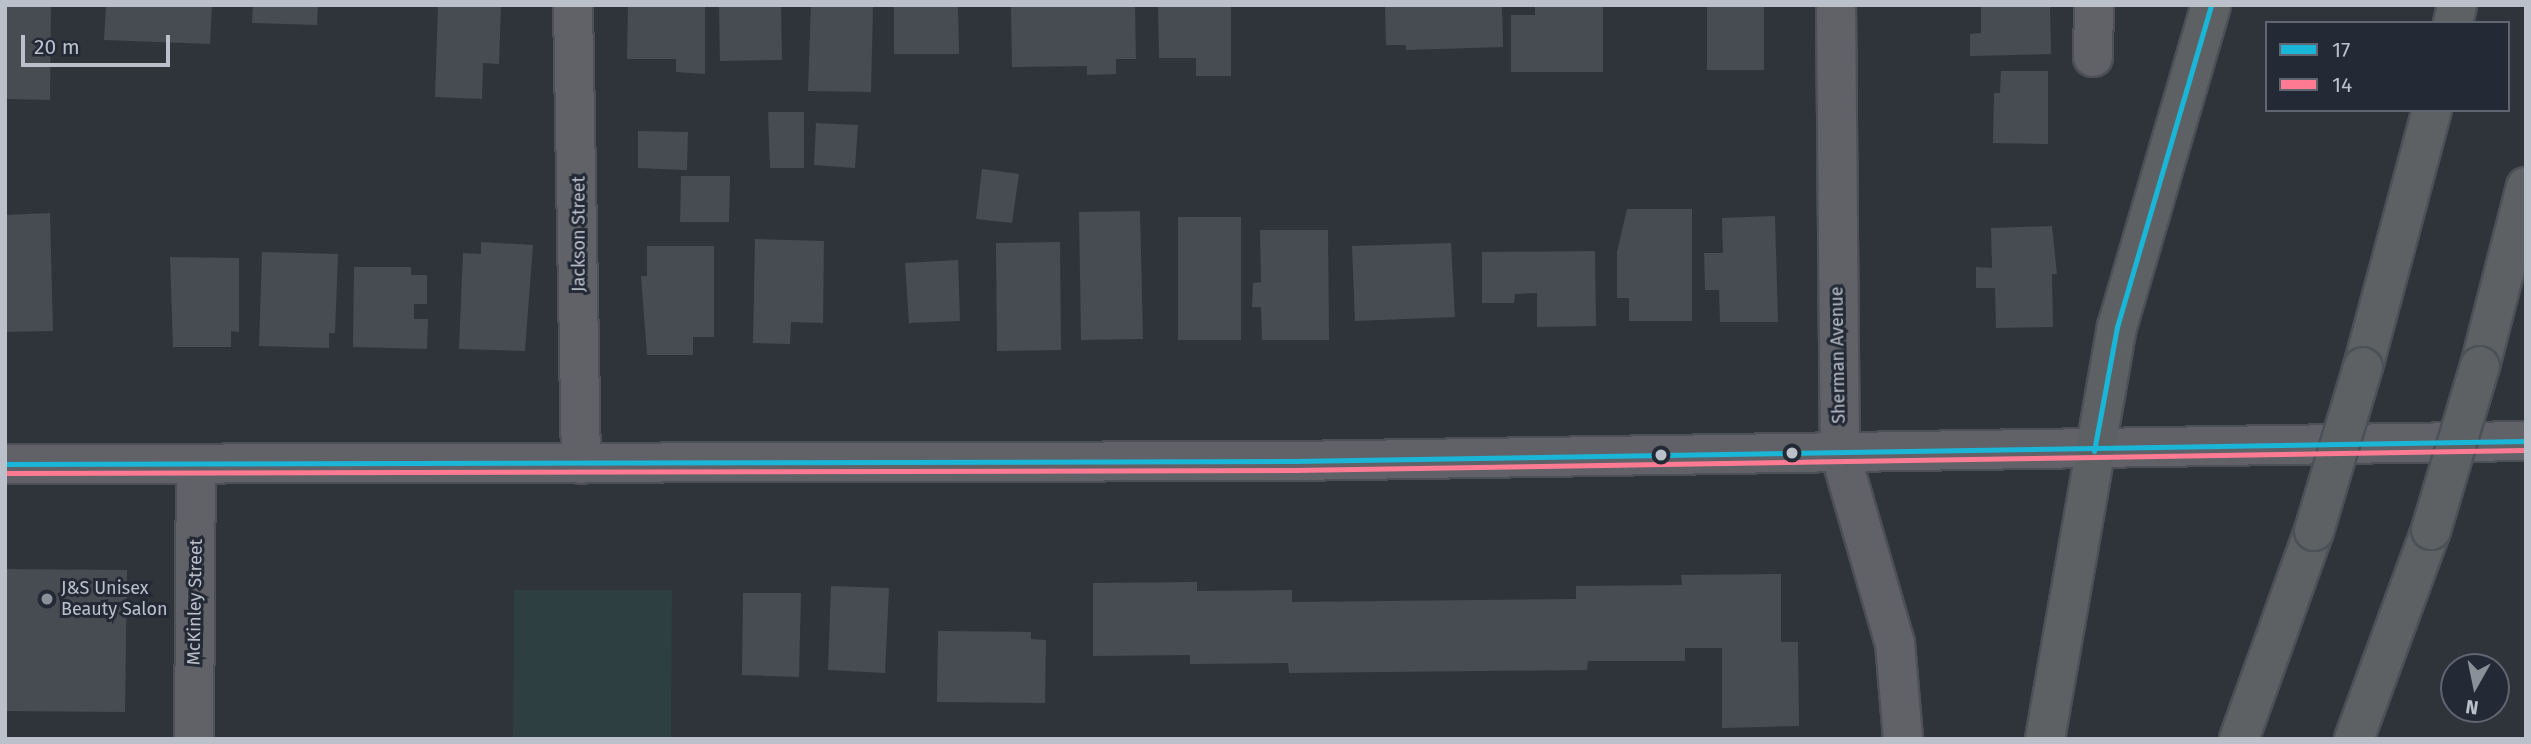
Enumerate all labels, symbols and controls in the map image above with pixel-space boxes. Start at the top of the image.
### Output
scale bar [24,21,173,65]
legend [2265,21,2510,112]
text: 20 m [34,34,80,60]
text: 17 [2332,37,2350,63]
text: 14 [2332,72,2352,98]
street label: Jackson Street [568,176,590,292]
street label: Sherman Avenue [1826,286,1850,424]
unlabelled marker [1785,446,1799,460]
unlabelled marker [1654,448,1668,462]
street label: McKinley Street [183,539,207,665]
place label: J&S Unisex Beauty Salon [61,578,168,620]
marker: J&S Unisex Beauty Salon [39,591,55,607]
north arrow [2440,653,2510,723]
text: N [2464,695,2480,720]

